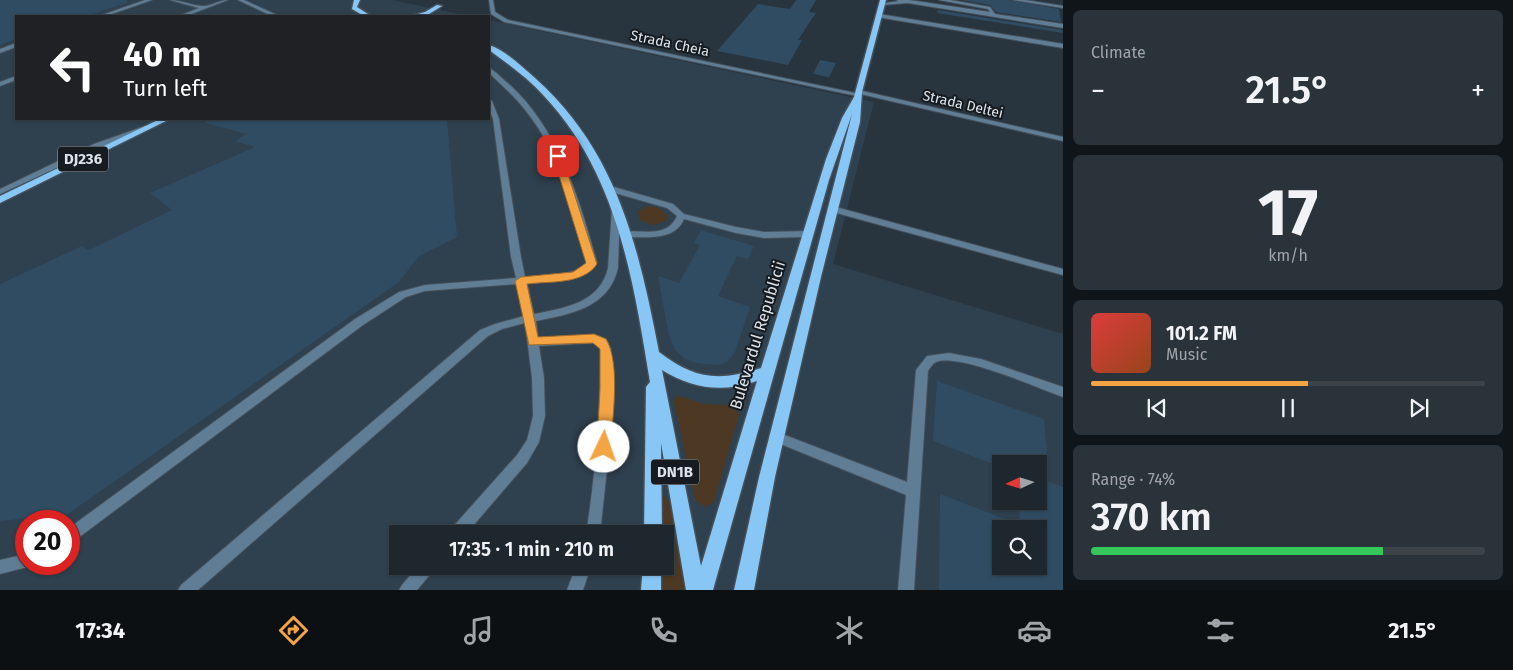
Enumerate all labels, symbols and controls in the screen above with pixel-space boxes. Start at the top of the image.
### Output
street label: Strada Cheia [629,27,711,60]
text: 40 m [123,33,201,75]
icon: left [40,35,105,100]
text: Climate [1091,43,1146,62]
text: 21.5° [1246,67,1330,113]
text: − [1091,74,1105,107]
text: + [1471,74,1485,107]
text: Turn left [123,75,207,102]
street label: Strada Deltei [921,87,1005,122]
pin [537,135,579,177]
icon: arrive [544,142,572,170]
road number: DJ236 [58,146,108,172]
text: 17 [1258,174,1318,252]
text: km/h [1268,246,1308,265]
street label: Bulevardul Republicii [726,259,789,412]
text: 101.2 FM [1166,322,1237,345]
text: Music [1166,345,1207,364]
icon: previous [1143,394,1171,422]
icon: pause [1274,394,1302,422]
icon: next [1405,394,1433,422]
position arrow [577,420,629,472]
north arrow [992,455,1048,510]
map controls [992,455,1047,575]
road number: DN1B [651,460,699,484]
text: Range · 74% [1091,470,1175,489]
text: 370 km [1091,494,1212,540]
speed limit sign: 20 [15,510,80,575]
button: search [992,520,1047,575]
text: 17:35 · 1 min · 210 m [449,538,614,561]
icon: directions [276,613,311,648]
icon: music [461,613,496,648]
icon: phone [646,613,681,648]
icon: climate [832,613,867,648]
icon: car [1017,613,1052,648]
icon: filters [1203,613,1238,648]
text: 17:34 [75,617,125,644]
text: 21.5° [1388,617,1438,644]

